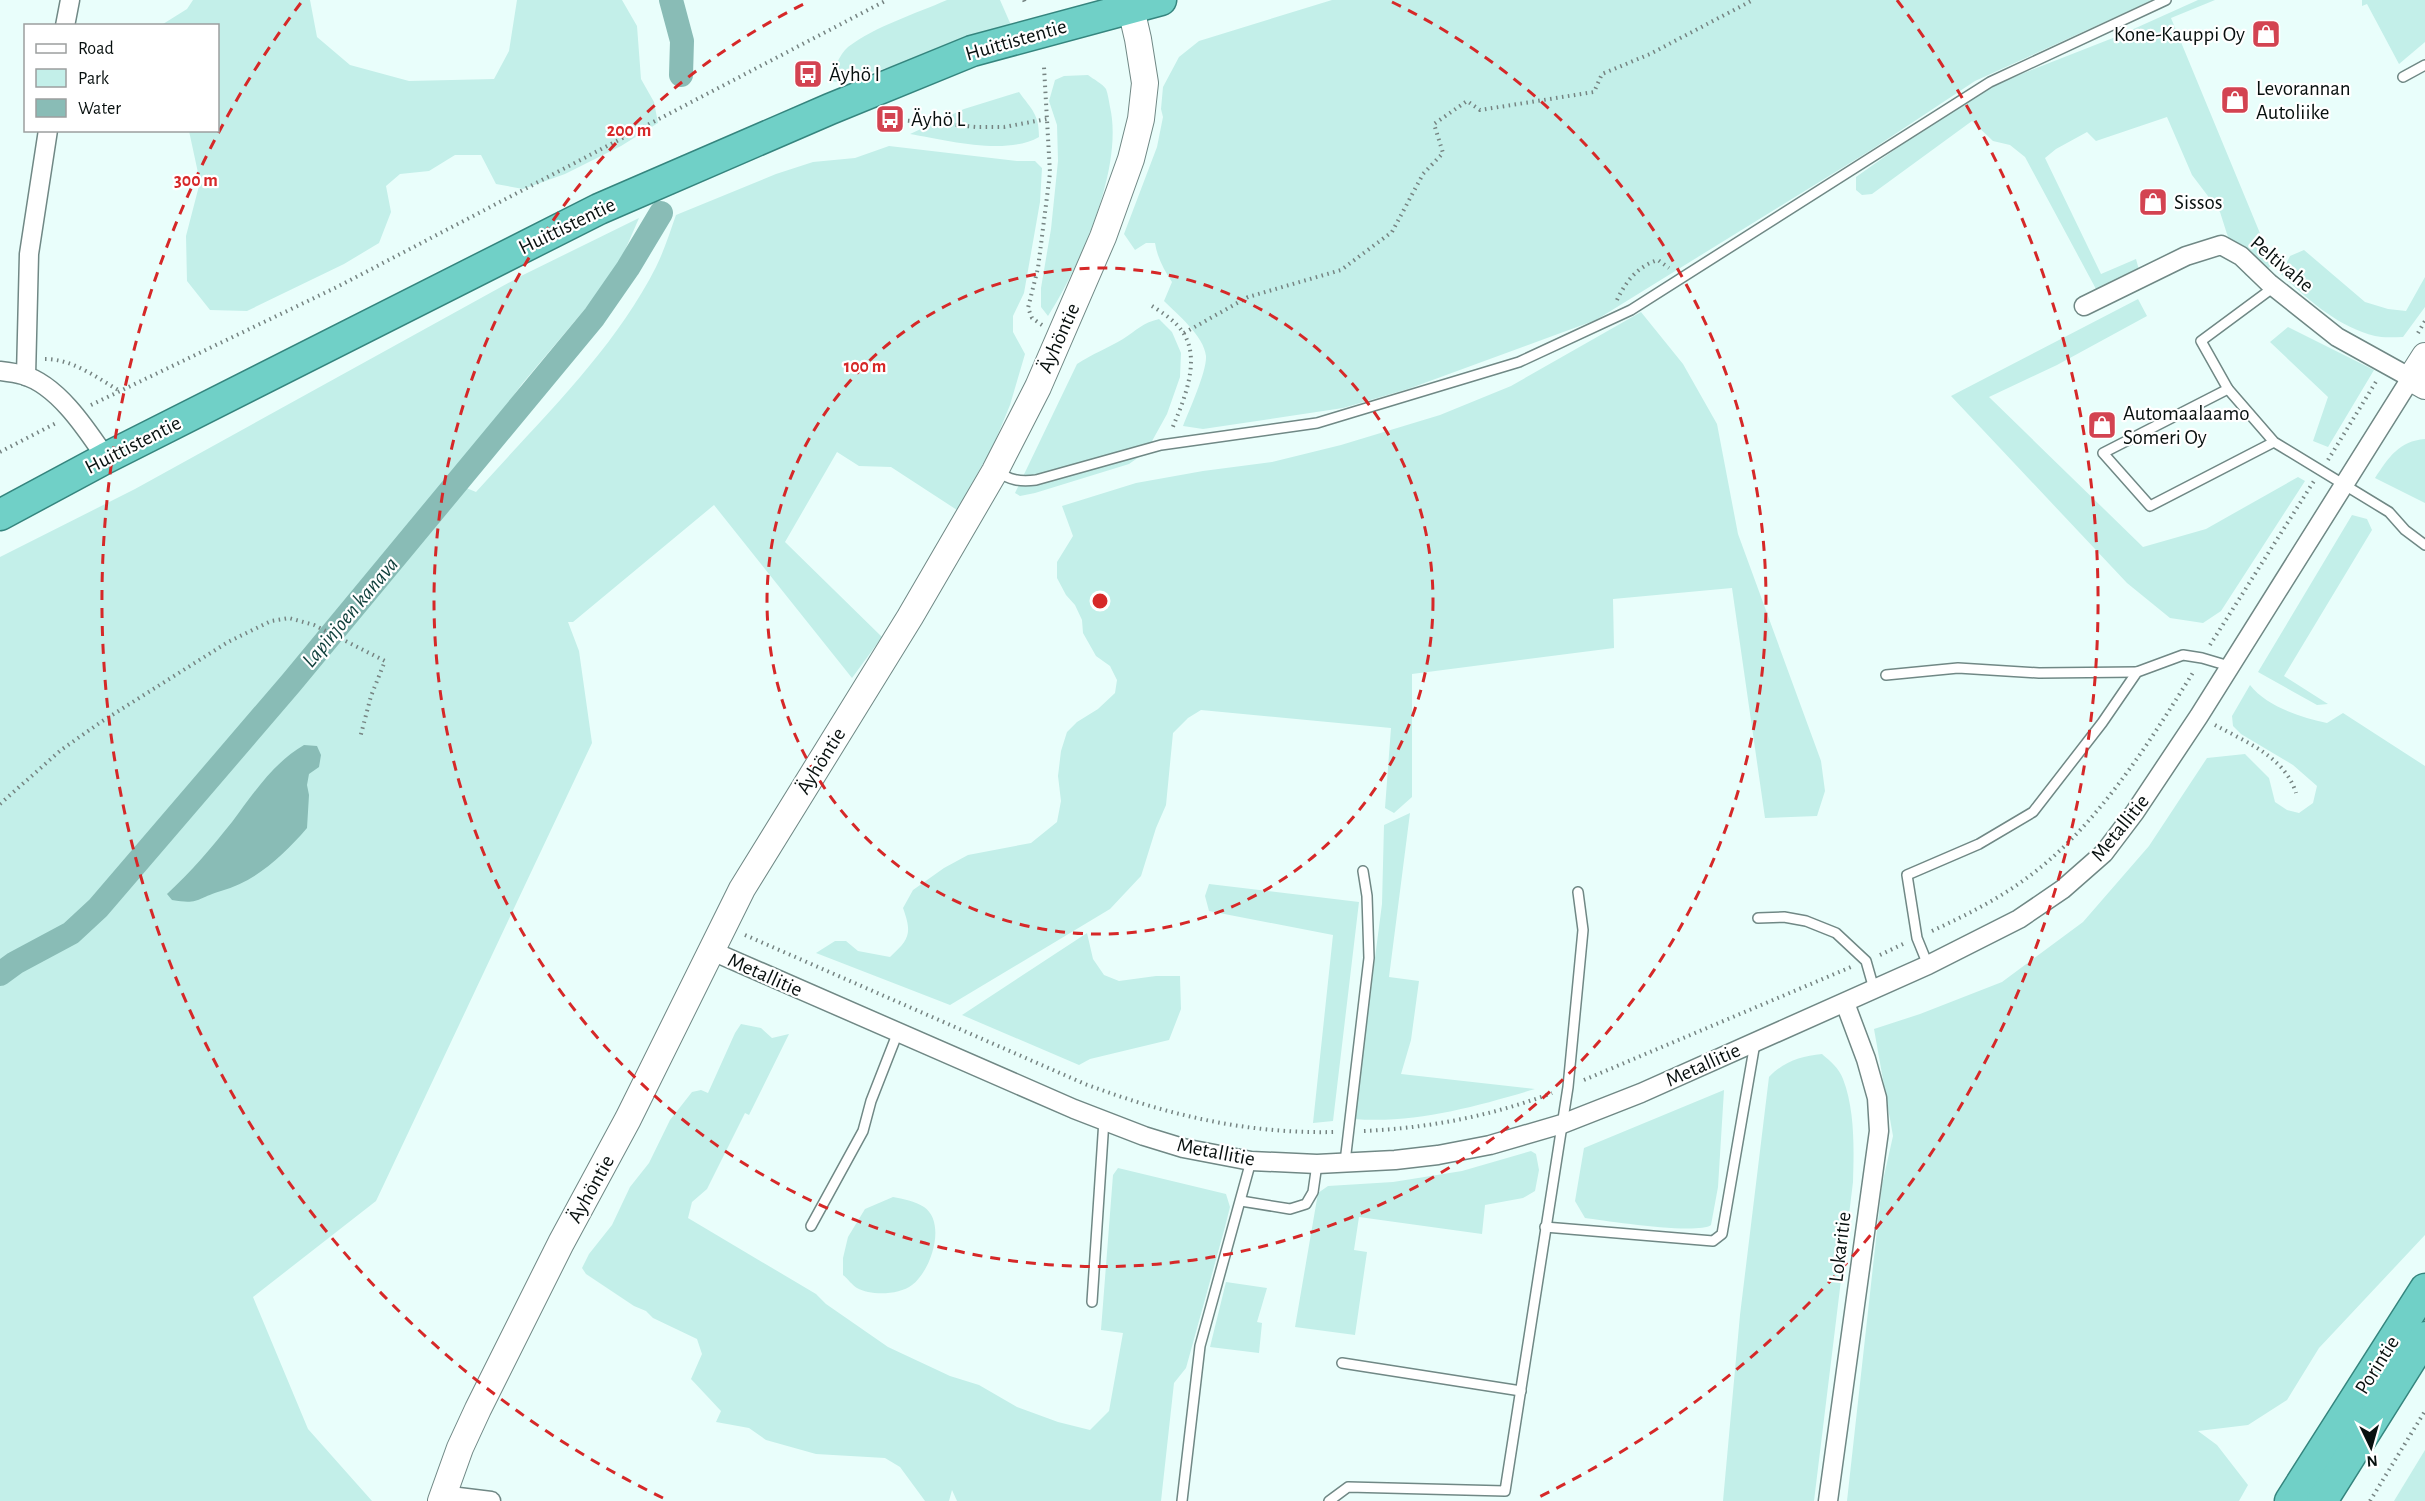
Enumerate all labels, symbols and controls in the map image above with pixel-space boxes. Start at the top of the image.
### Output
street label: Huittistentie [963,15,1069,65]
shop icon: Kone-Kauppi Oy [2250,18,2282,50]
legend [24,24,219,132]
place label: Kone-Kauppi Oy [2114,24,2245,45]
text: Road [78,40,114,58]
bus stop icon: Äyhö I [792,58,824,90]
place label: Äyhö I [829,63,880,85]
text: Park [78,70,110,88]
place label: Levorannan Autoliike [2256,78,2351,123]
shop icon: Levorannan Autoliike [2219,84,2251,116]
text: Water [78,100,121,118]
bus stop icon: Äyhö L [874,103,906,135]
place label: Äyhö L [911,108,965,130]
text: 200 m [607,122,651,140]
text: 300 m [174,172,218,190]
shop icon: Sissos [2137,186,2169,218]
place label: Sissos [2174,192,2223,213]
street label: Huittistentie [515,194,619,258]
street label: Peltivahe [2246,232,2318,296]
street label: Äyhöntie [1033,300,1084,376]
text: 100 m [844,358,886,376]
place label: Automaalaamo Someri Oy [2123,403,2250,448]
shop icon: Automaalaamo Someri Oy [2086,409,2118,441]
street label: Huittistentie [82,412,184,478]
water label: Lapinjoen kanava [298,553,403,672]
centre of rings [1090,591,1110,611]
street label: Äyhöntie [792,724,850,798]
street label: Metallitie [2087,791,2153,865]
street label: Metallitie [725,949,805,1001]
street label: Metallitie [1663,1039,1743,1091]
street label: Metallitie [1175,1134,1257,1170]
street label: Äyhöntie [563,1151,618,1226]
street label: Lokaritie [1825,1211,1855,1283]
street label: Porintie [2351,1332,2403,1398]
north arrow [2341,1417,2401,1477]
text: N [2366,1452,2378,1469]

